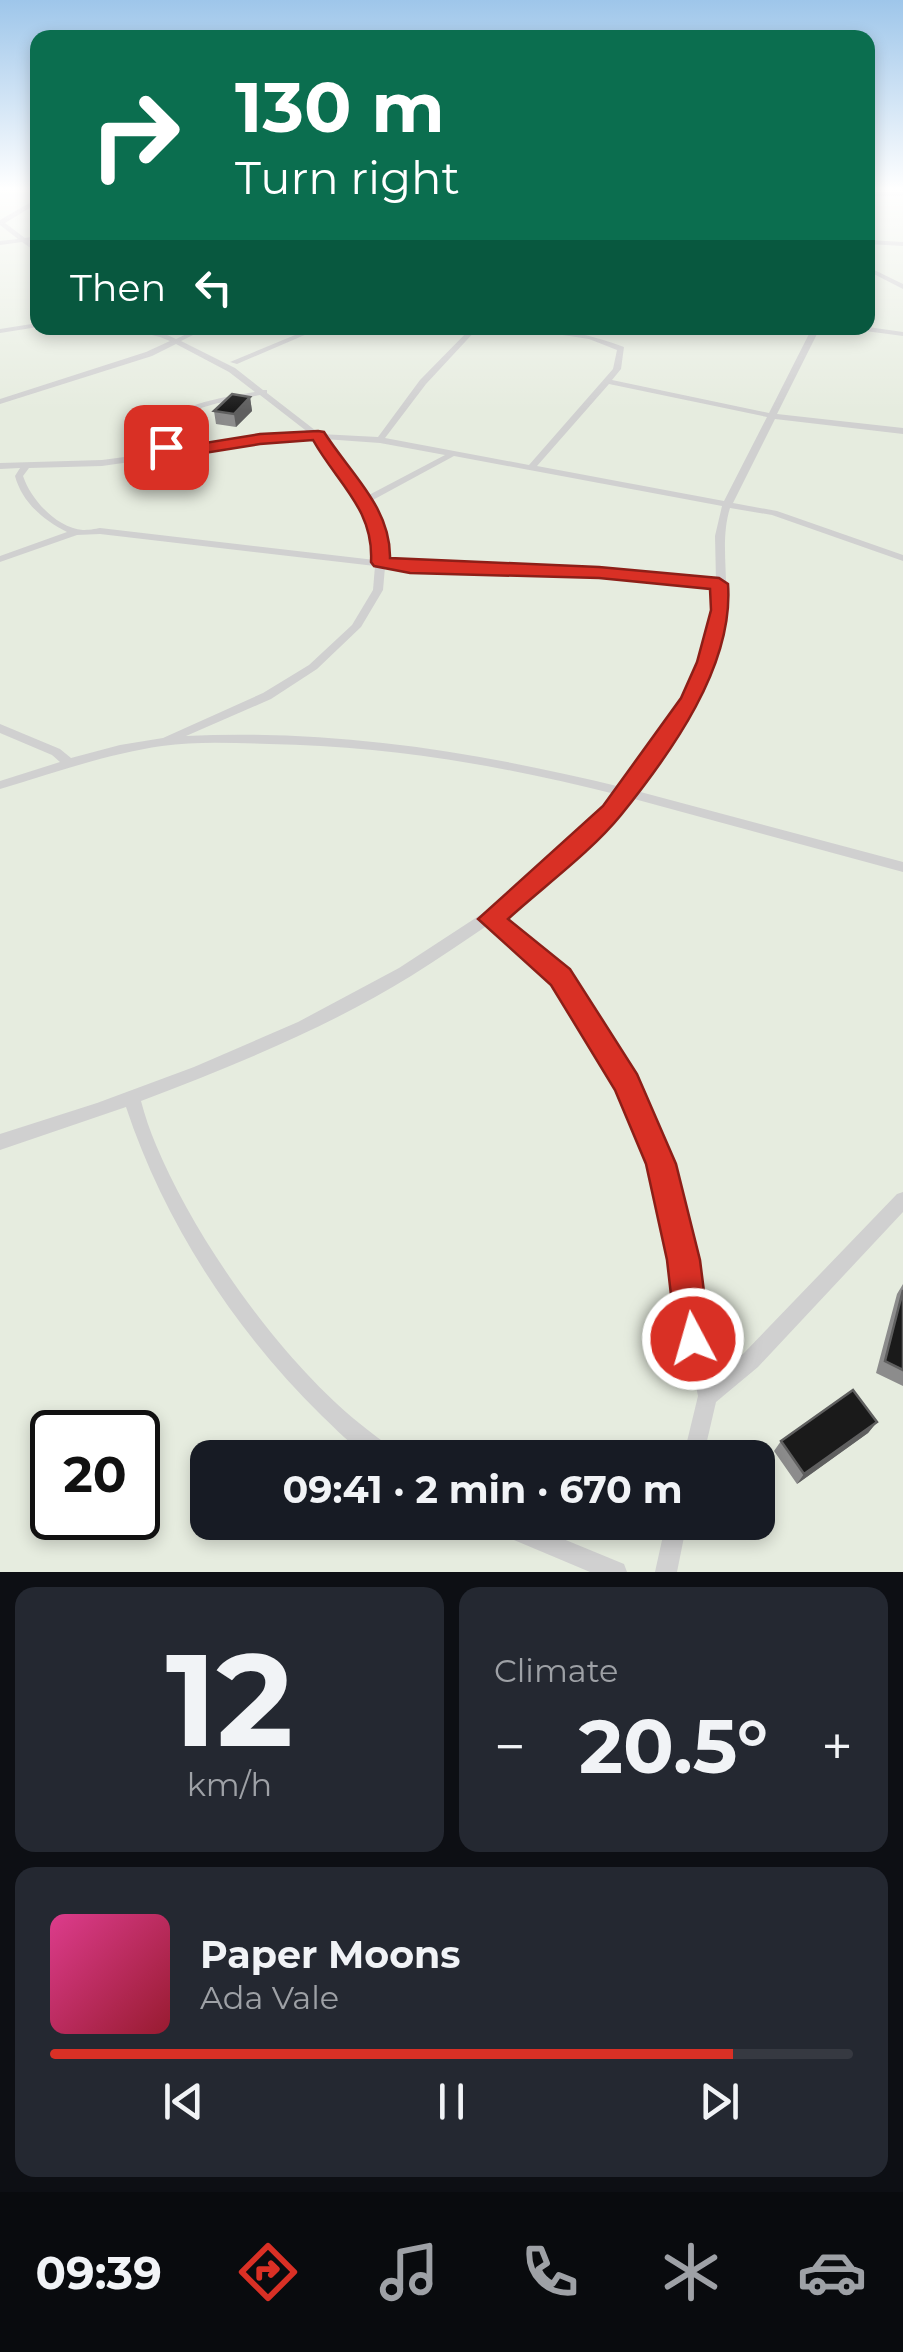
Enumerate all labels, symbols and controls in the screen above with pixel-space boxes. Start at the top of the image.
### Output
text: 130 m [235,64,445,150]
icon: right [70,70,200,200]
text: Turn right [235,150,460,205]
icon: left [186,260,241,315]
text: Then [70,264,166,311]
pin [124,405,209,490]
icon: arrive [139,420,194,475]
position arrow [641,1287,745,1391]
speed limit sign: 20 [30,1410,160,1540]
text: 09:41 · 2 min · 670 m [282,1466,683,1513]
text: 12 [166,1620,293,1779]
text: Climate [494,1651,618,1690]
text: 20.5° [579,1700,768,1792]
text: − [494,1713,526,1780]
text: + [821,1713,853,1780]
text: km/h [187,1765,272,1804]
text: Paper Moons [200,1931,461,1978]
text: Ada Vale [200,1978,339,2017]
icon: previous [156,2074,211,2129]
icon: pause [424,2074,479,2129]
icon: next [692,2074,747,2129]
icon: directions [233,2237,303,2307]
icon: music [374,2237,444,2307]
icon: phone [515,2237,585,2307]
icon: climate [656,2237,726,2307]
icon: car [797,2237,867,2307]
text: 09:39 [36,2245,162,2300]

